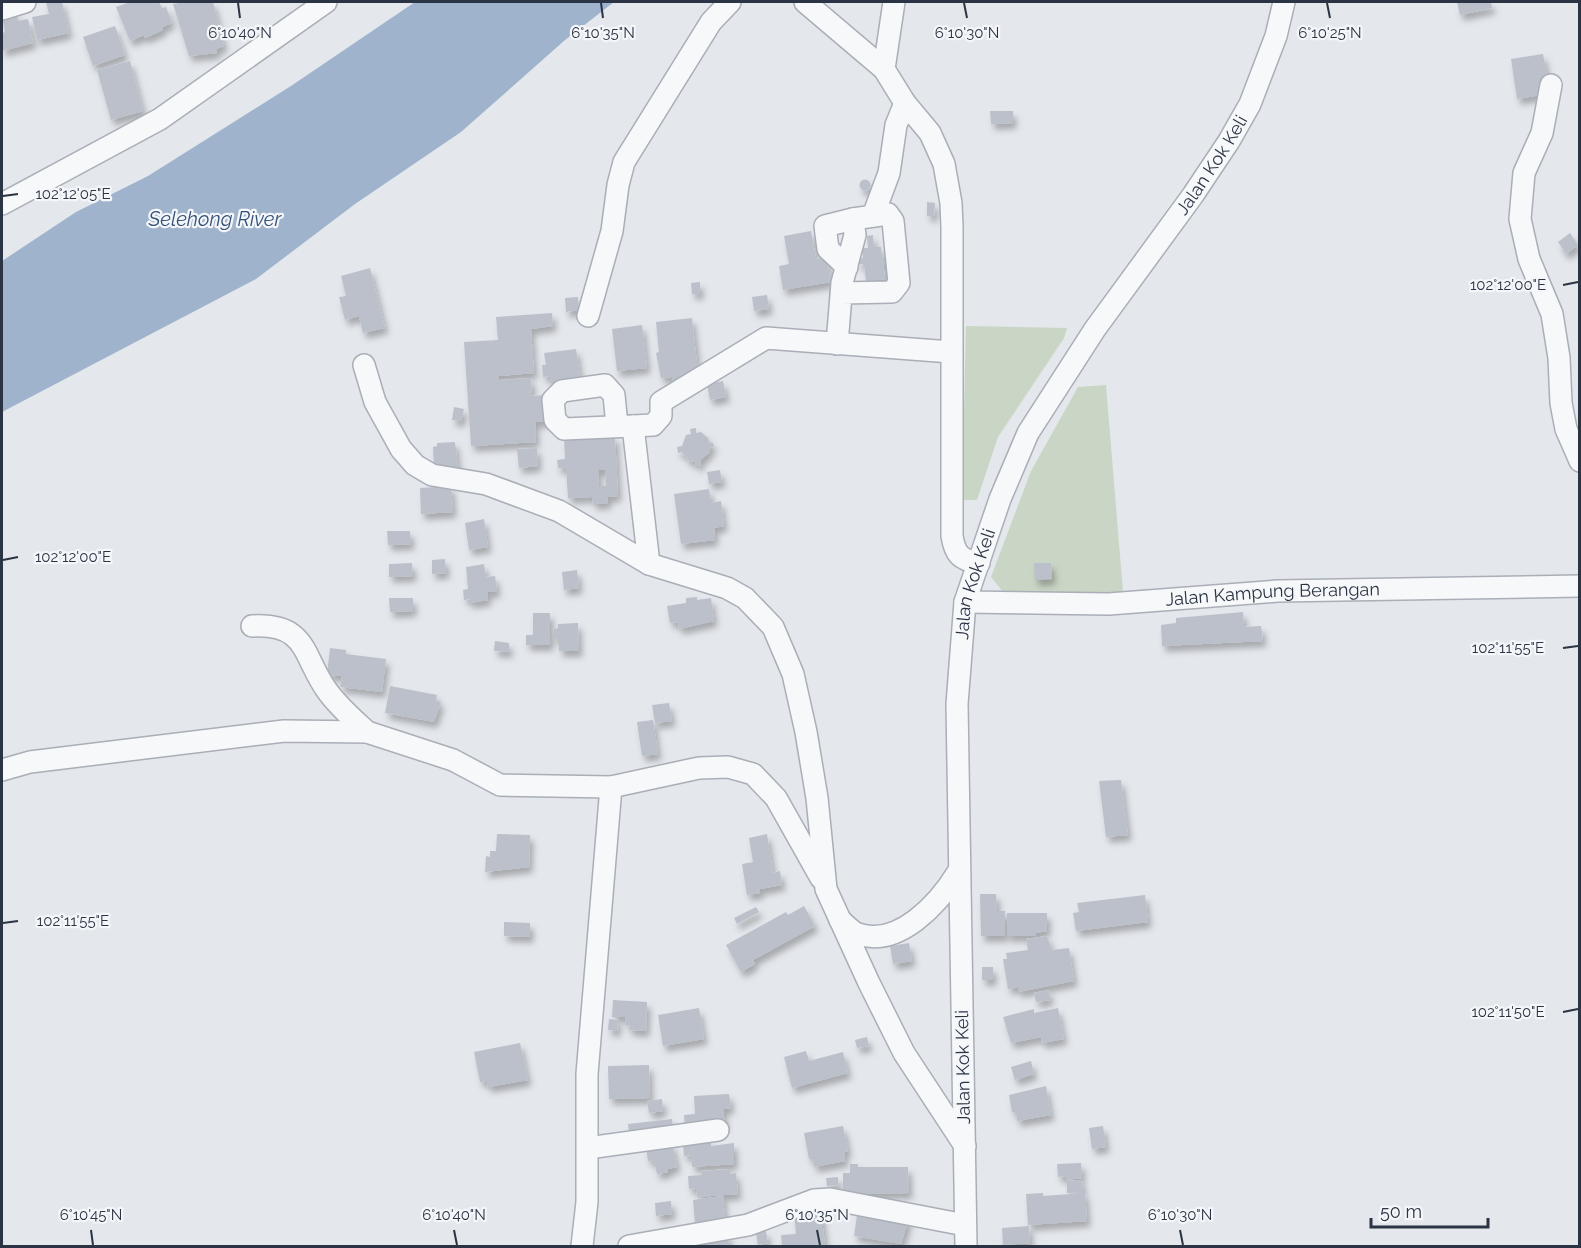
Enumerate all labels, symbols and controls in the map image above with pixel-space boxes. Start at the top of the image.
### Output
text: 6°10'40"N [208,24,272,42]
text: 6°10'35"N [571,24,635,42]
text: 6°10'30"N [935,24,999,42]
text: 6°10'25"N [1298,24,1362,42]
street label: Jalan Kok Keli [1171,111,1251,219]
text: 102°12'05"E [35,185,111,203]
water label: Selehong River [148,207,283,231]
text: 102°12'00"E [1470,276,1546,294]
street label: Jalan Kok Keli [951,526,999,640]
text: 102°12'00"E [35,548,111,566]
street label: Jalan Kampung Berangan [1165,578,1380,610]
text: 102°11'55"E [1472,639,1544,657]
text: 102°11'55"E [37,912,109,930]
text: 102°11'50"E [1471,1003,1545,1021]
street label: Jalan Kok Keli [951,1010,974,1124]
scale bar [1371,1191,1488,1229]
text: 50 m [1380,1201,1422,1222]
text: 6°10'45"N [60,1206,122,1224]
text: 6°10'40"N [422,1206,486,1224]
text: 6°10'35"N [785,1206,849,1224]
text: 6°10'30"N [1148,1206,1212,1224]

